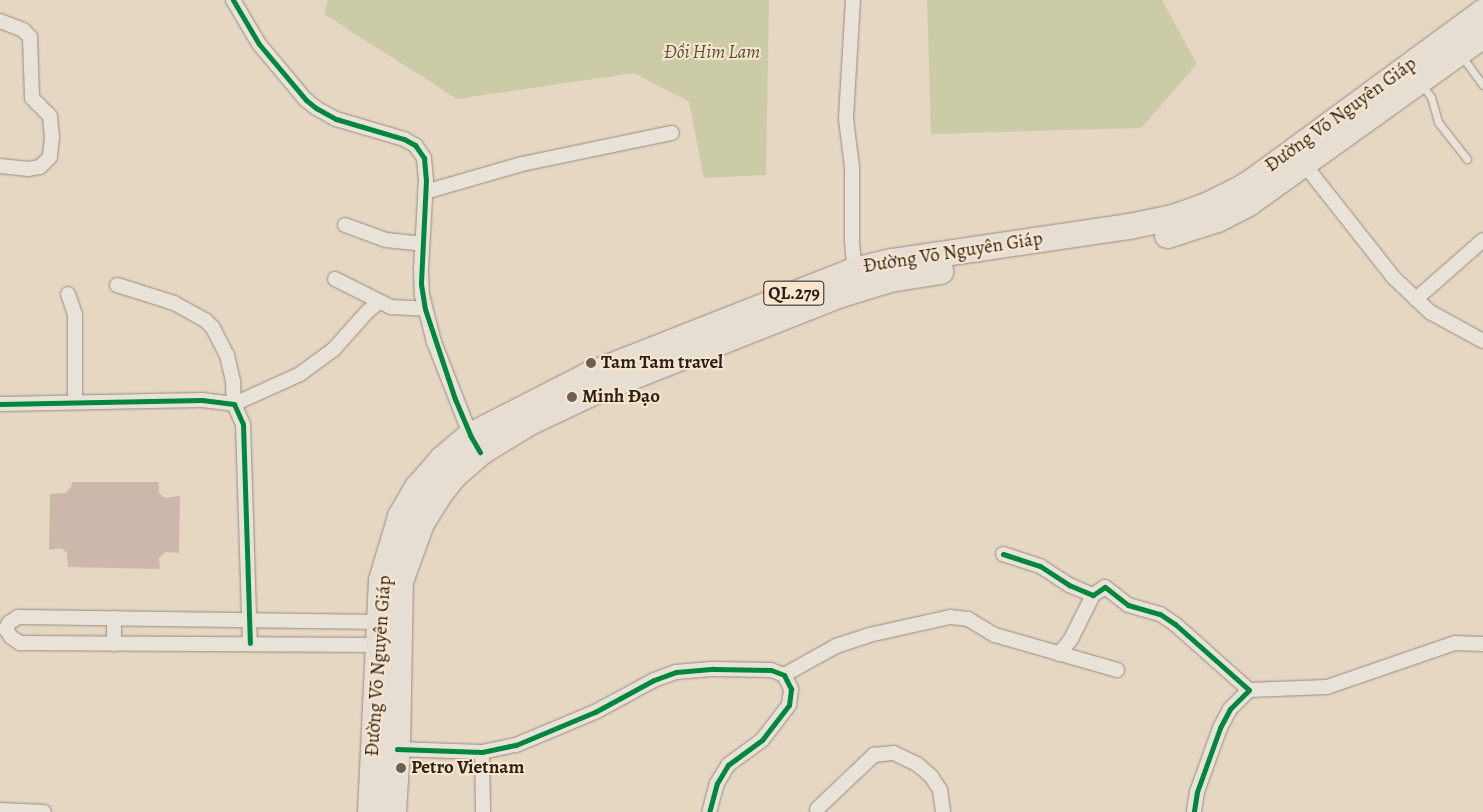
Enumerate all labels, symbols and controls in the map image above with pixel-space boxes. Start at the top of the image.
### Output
park label: Đồi Him Lam [664,42,760,64]
street label: Đường Võ Nguyên Giáp [1261,52,1421,178]
street label: Đường Võ Nguyên Giáp [862,228,1044,278]
road number: QL.279 [763,278,825,308]
place label: Tam Tam travel [601,352,723,374]
marker: Tam Tam travel [585,357,597,369]
place label: Minh Đạo [582,386,660,408]
marker: Minh Đạo [566,391,578,403]
street label: Đường Võ Nguyên Giáp [361,575,397,757]
place label: Petro Vietnam [411,757,524,779]
marker: Petro Vietnam [395,762,407,774]

